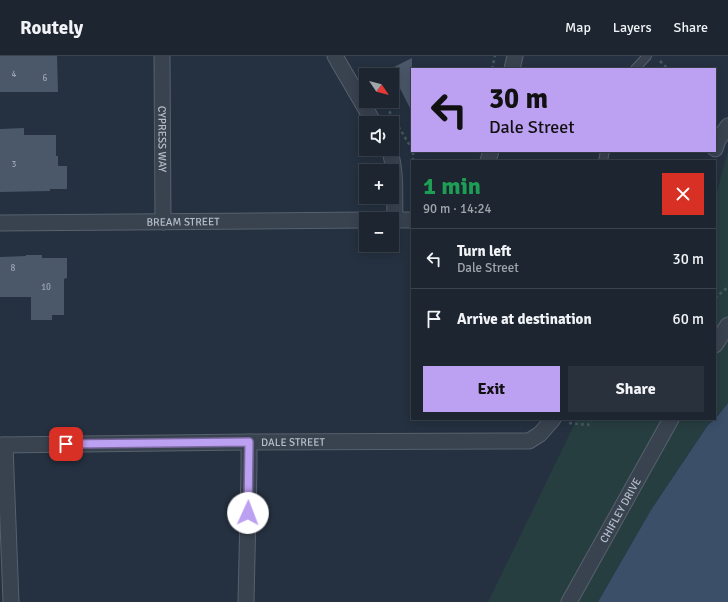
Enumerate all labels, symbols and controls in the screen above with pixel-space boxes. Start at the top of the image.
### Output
text: Routely [20,16,83,40]
text: Map [565,19,591,36]
text: Layers [613,19,652,36]
text: Share [674,19,708,36]
north arrow [359,68,399,108]
map controls [359,68,399,252]
house number: 4 [12,69,17,80]
house number: 6 [43,73,48,84]
text: 30 m [489,82,548,116]
icon: left [423,84,475,136]
street label: CYPRESS WAY [155,106,169,173]
button: sound [359,116,399,156]
text: Dale Street [489,116,575,138]
house number: 3 [12,159,17,170]
button: + [359,164,399,204]
text: 1 min [423,171,481,201]
button: close [662,173,704,215]
text: 90 m · 14:24 [423,201,492,217]
button: − [359,212,399,252]
street label: BREAM STREET [146,215,220,229]
text: Turn left [457,242,511,260]
icon: left [423,248,445,270]
text: 30 m [673,250,704,268]
text: Dale Street [457,260,519,276]
house number: 8 [11,263,16,274]
house number: 10 [41,282,51,293]
icon: arrive [423,308,445,330]
text: Arrive at destination [457,310,592,328]
text: 60 m [673,310,704,328]
button: Exit [423,366,560,412]
button: Share [568,366,704,412]
pin [49,427,83,461]
icon: arrive [55,433,77,455]
street label: DALE STREET [261,436,325,449]
street label: CHIFLEY DRIVE [597,476,644,545]
position arrow [227,492,269,534]

